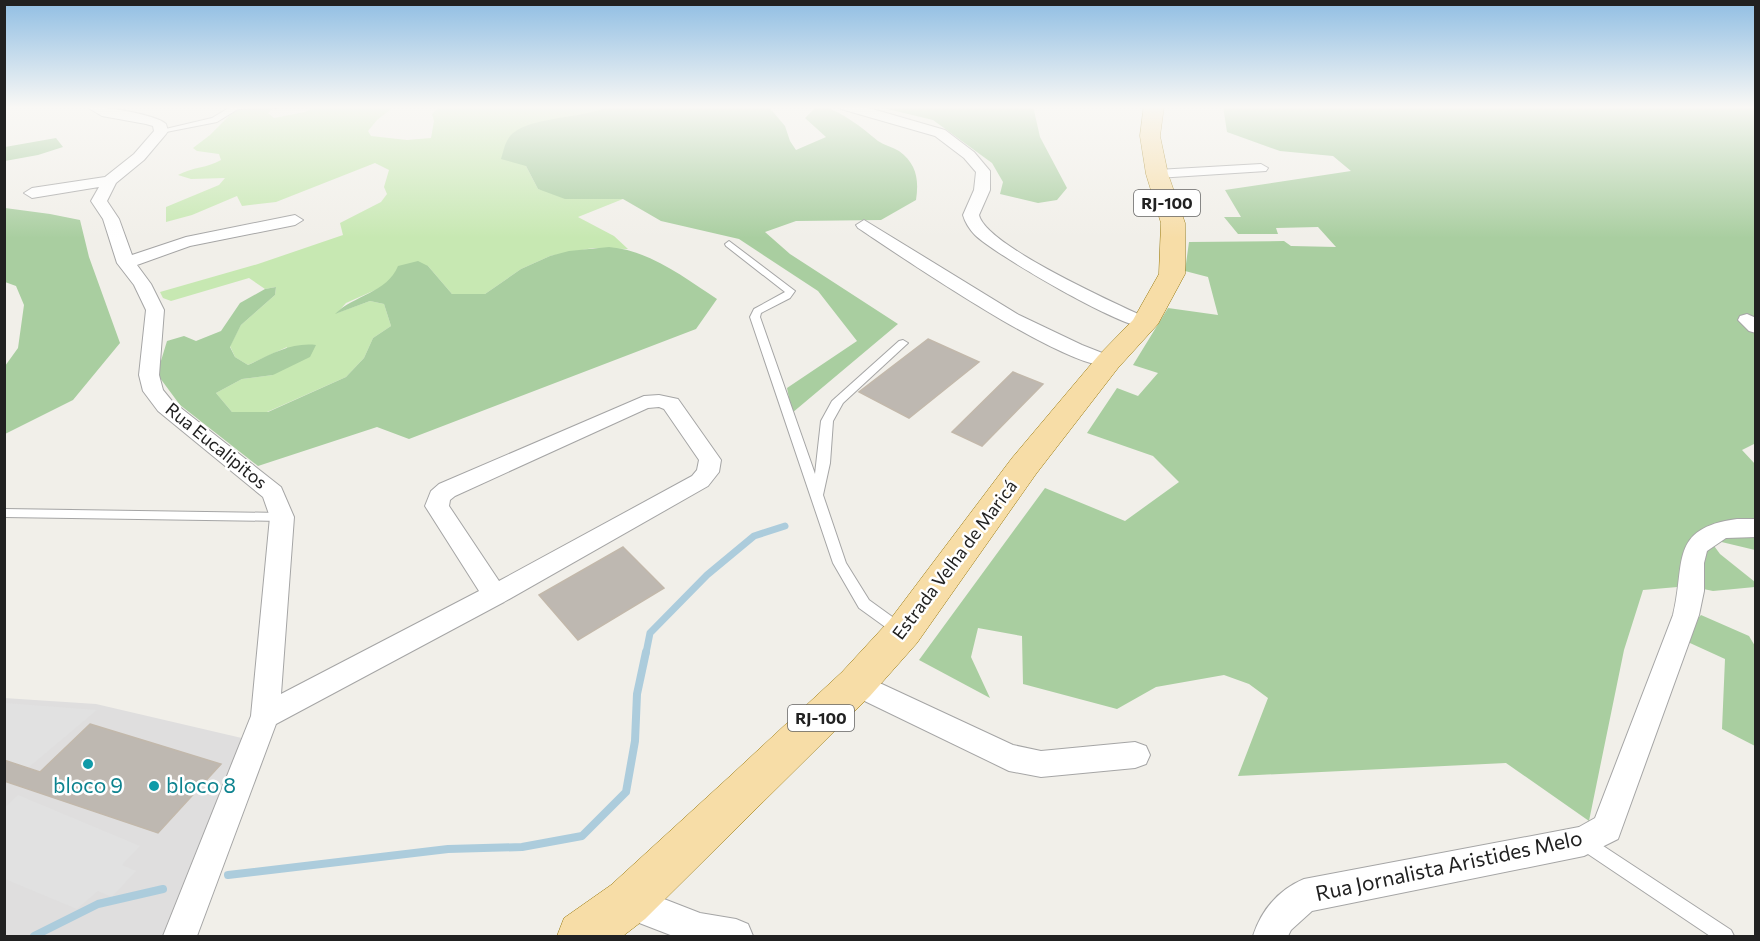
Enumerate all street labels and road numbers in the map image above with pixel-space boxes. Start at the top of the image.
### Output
road number: RJ-100 [1134,190,1200,216]
street label: Rua Eucalipitos [161,398,272,493]
street label: Estrada Velha de Maricá [887,475,1021,644]
road number: RJ-100 [788,705,854,731]
street label: Rua Jornalista Aristides Melo [1313,824,1584,905]

